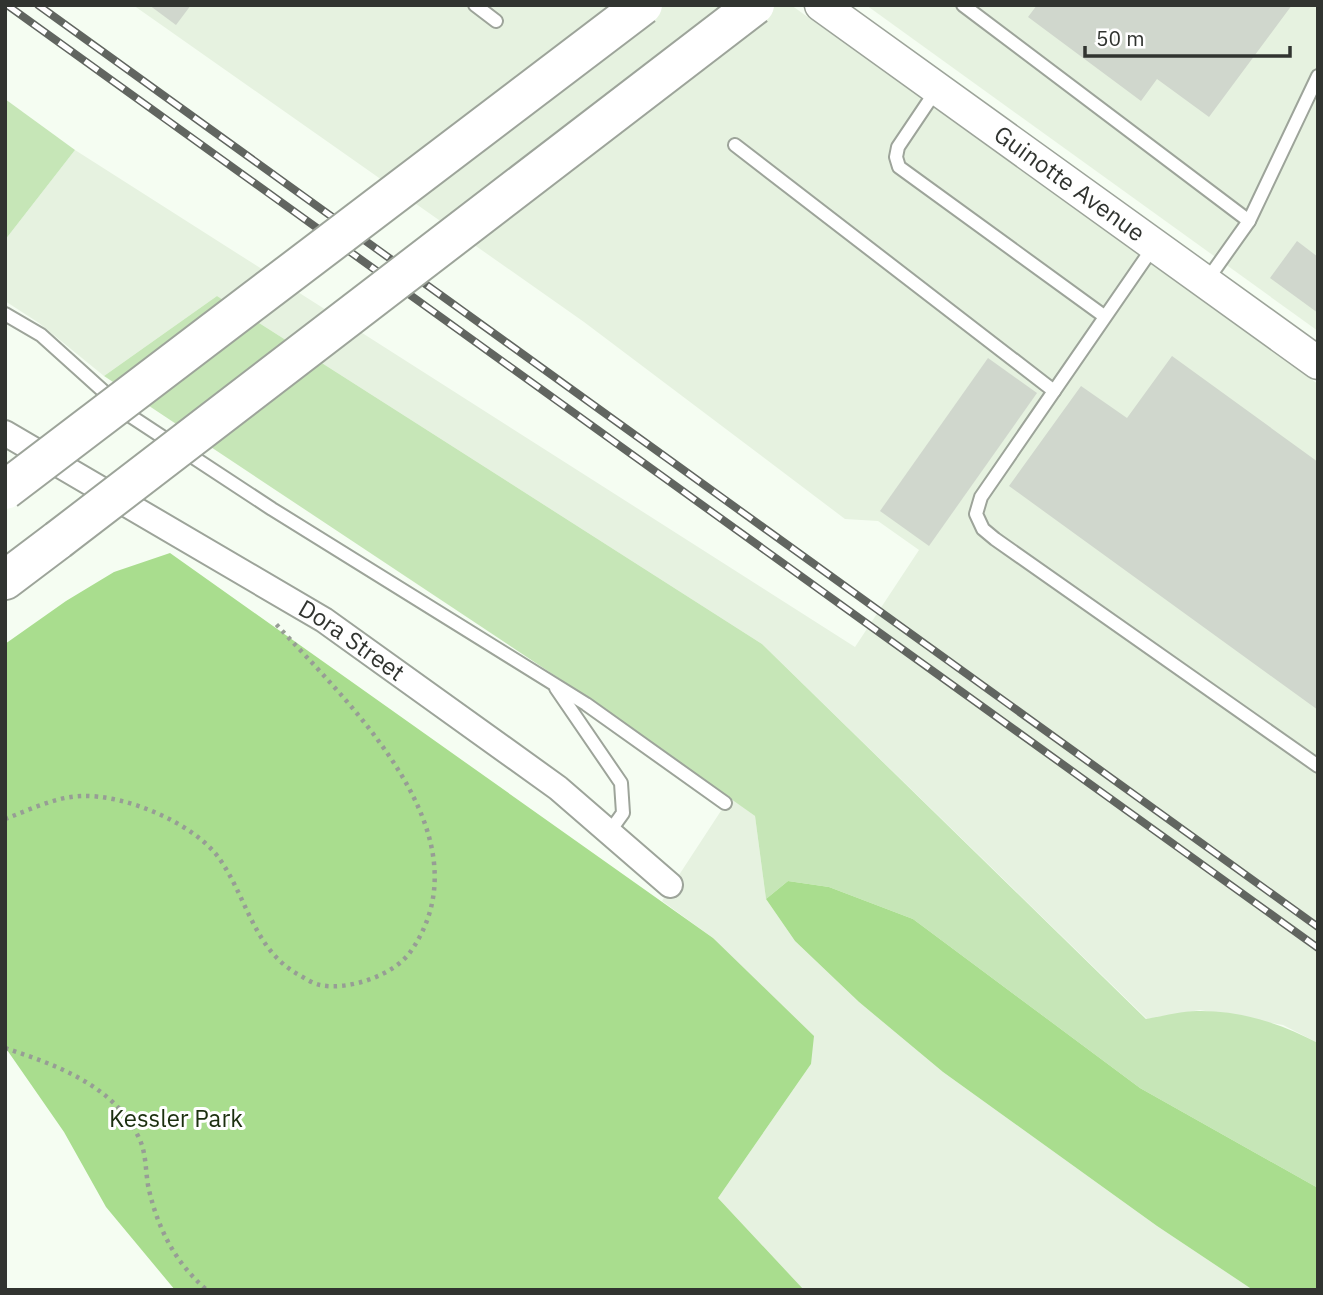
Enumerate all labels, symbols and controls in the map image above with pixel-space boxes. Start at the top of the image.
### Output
scale bar [1085,14,1290,58]
text: 50 m [1096,24,1145,52]
street label: Guinotte Avenue [988,118,1152,248]
street label: Dora Street [293,592,412,688]
park label: Kessler Park [109,1102,243,1134]

